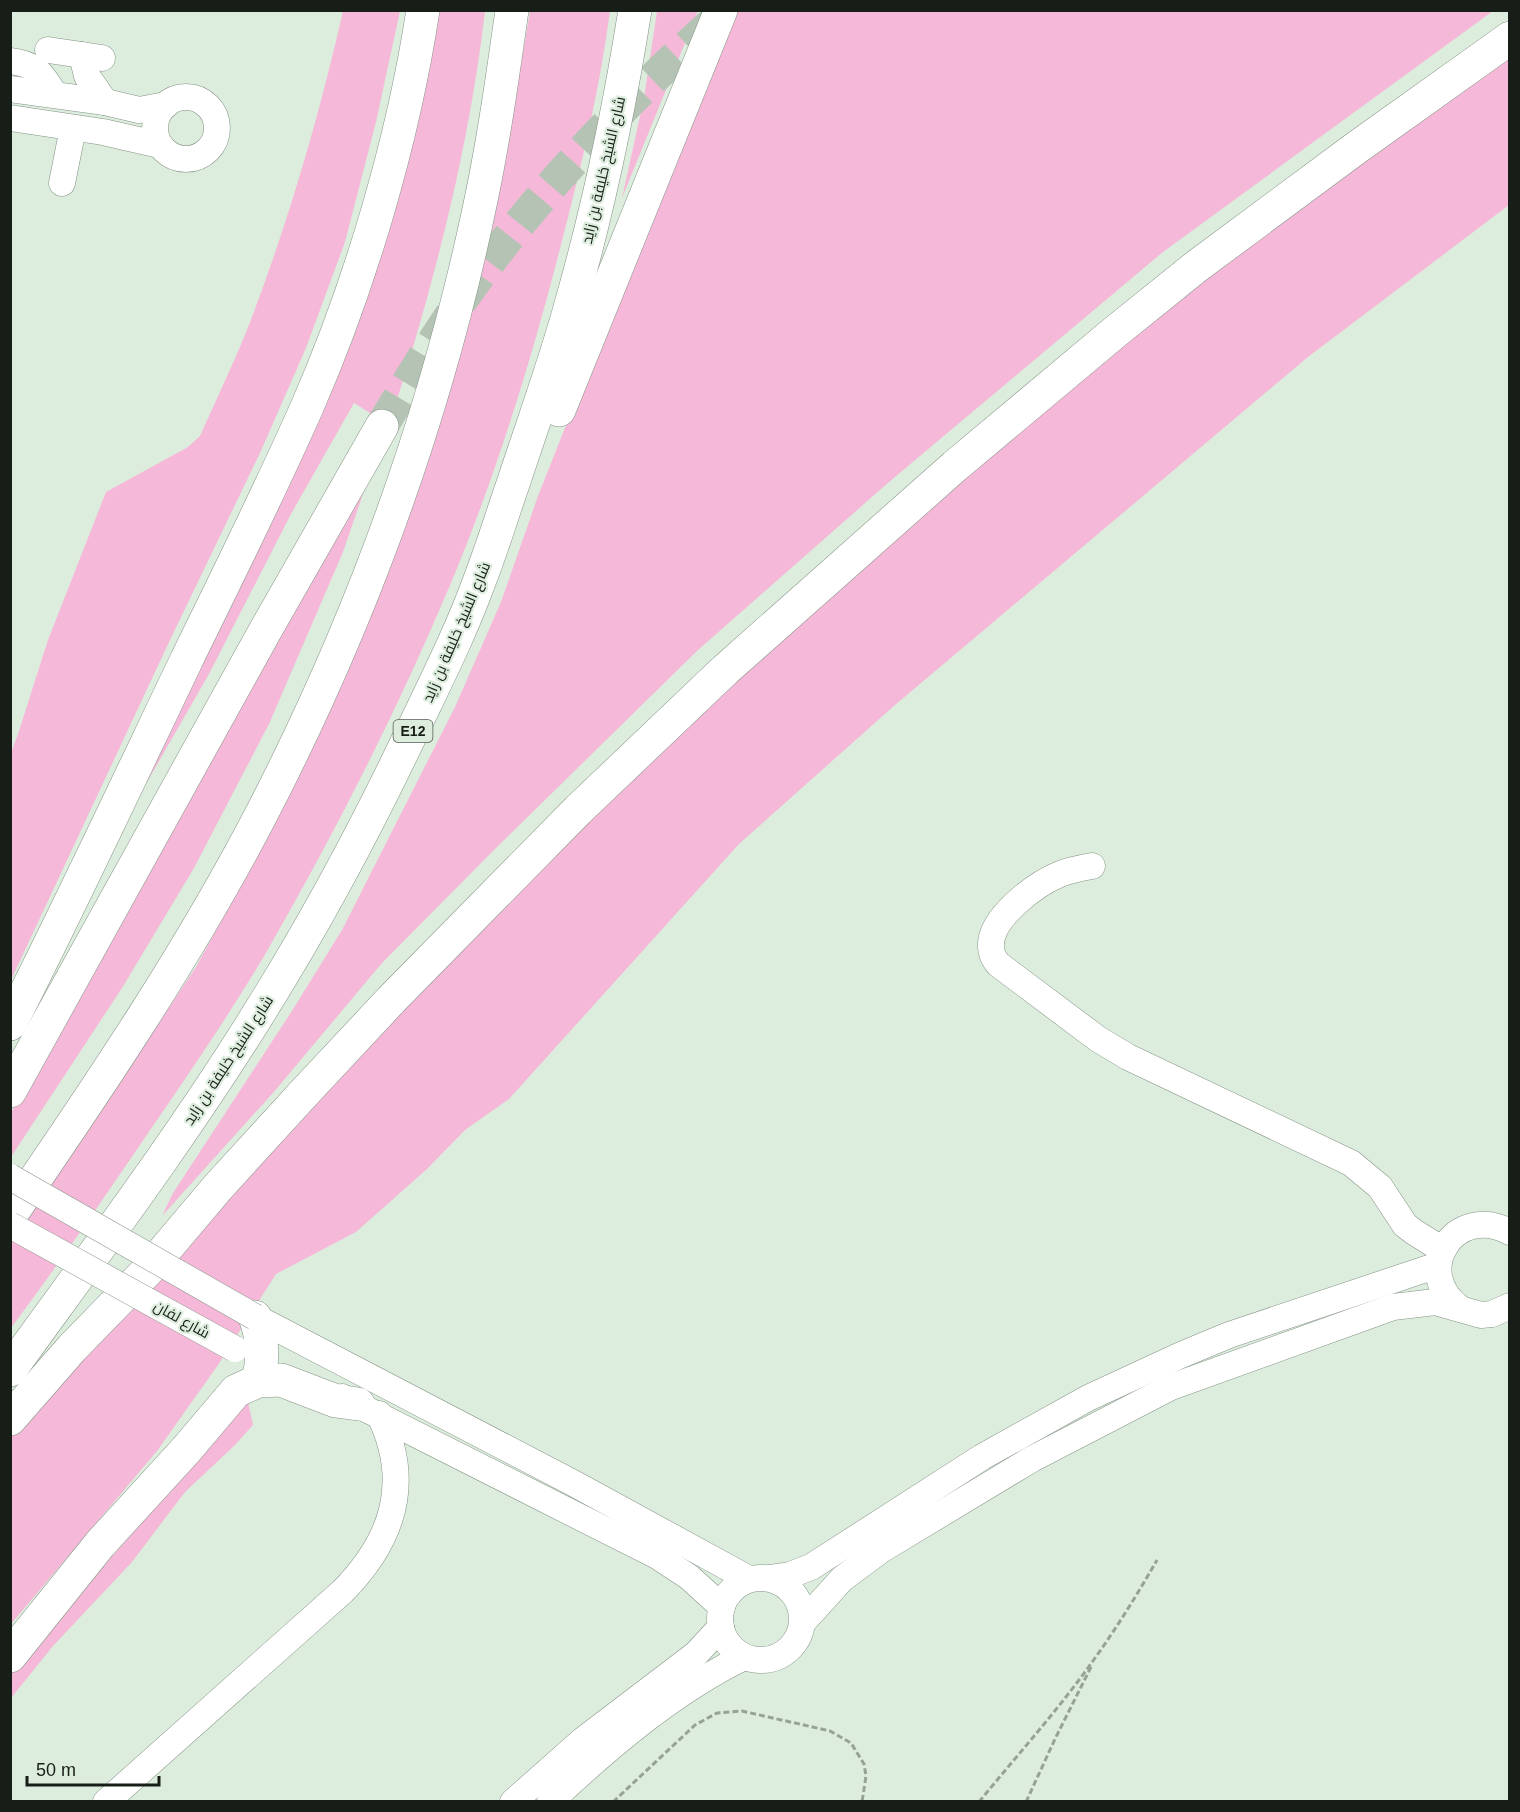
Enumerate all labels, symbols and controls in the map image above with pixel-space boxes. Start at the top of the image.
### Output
street label: شارع الشيخ خليفة بن زايد [578,95,631,246]
street label: شارع الشيخ خليفة بن زايد [419,559,496,706]
road number: E12 [394,720,432,742]
street label: شارع الشيخ خليفة بن زايد [180,992,279,1129]
street label: شارع لفان [150,1297,213,1344]
scale bar [27,1749,159,1787]
text: 50 m [36,1760,76,1780]

